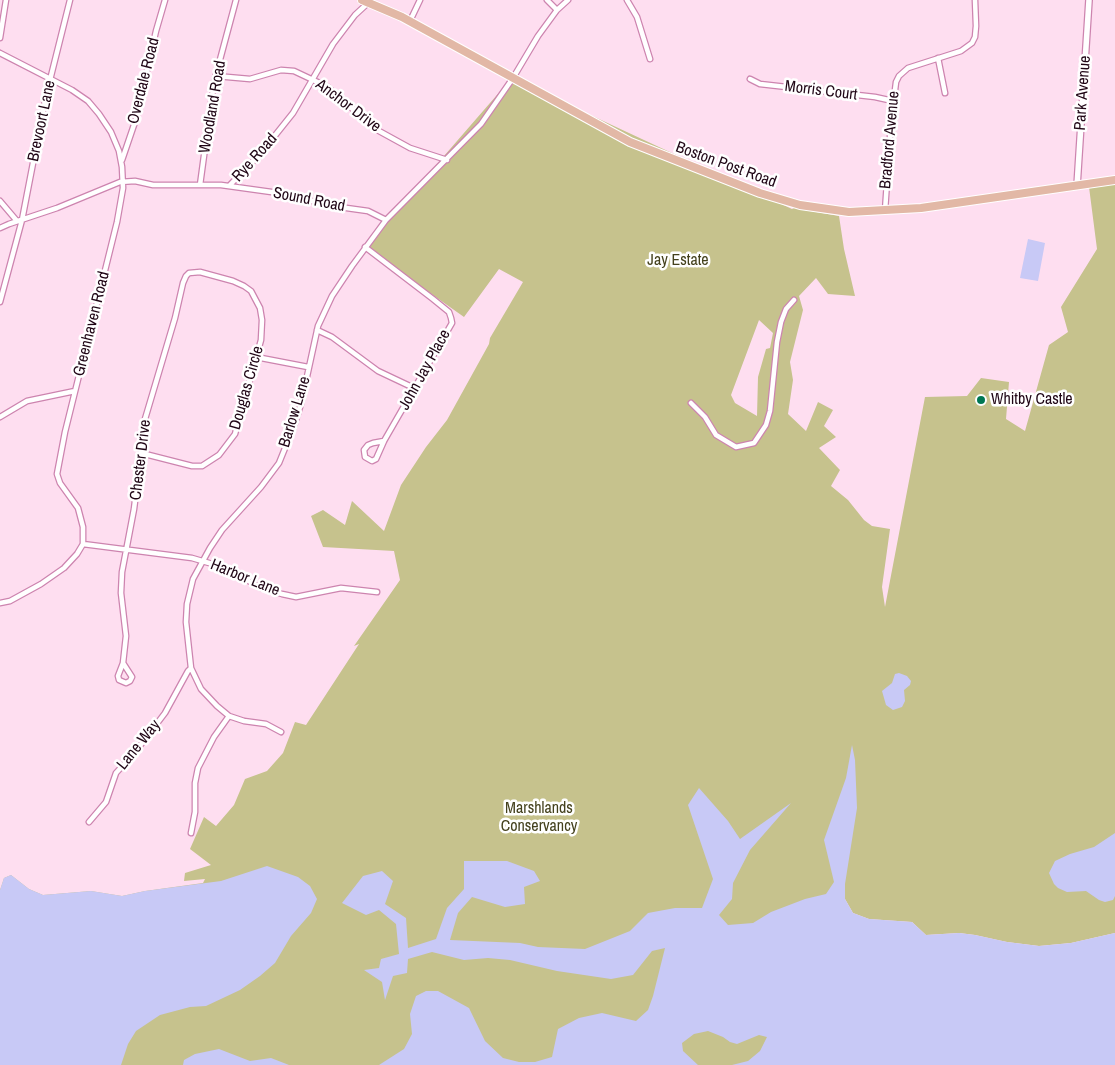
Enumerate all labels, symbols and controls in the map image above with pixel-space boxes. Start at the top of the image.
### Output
street label: Overdale Road [124,36,164,126]
street label: Park Avenue [1071,55,1095,131]
street label: Woodland Road [195,59,231,155]
street label: Anchor Drive [312,75,384,137]
street label: Morris Court [784,77,858,105]
street label: Brevoort Lane [24,79,60,163]
street label: Bradford Avenue [876,90,904,190]
street label: Rye Road [228,130,282,186]
street label: Boston Post Road [673,138,779,192]
street label: Sound Road [271,184,347,216]
park label: Jay Estate [647,251,709,271]
street label: Greenhaven Road [70,270,114,378]
street label: John Jay Place [395,326,455,414]
street label: Douglas Circle [226,344,268,432]
street label: Barlow Lane [275,374,315,450]
place label: Whitby Castle [991,390,1073,410]
marker: Whitby Castle [975,394,987,406]
street label: Chester Drive [127,419,155,501]
street label: Harbor Lane [208,555,282,601]
street label: Lane Way [113,716,165,774]
park label: Marshlands Conservancy [501,799,577,837]

